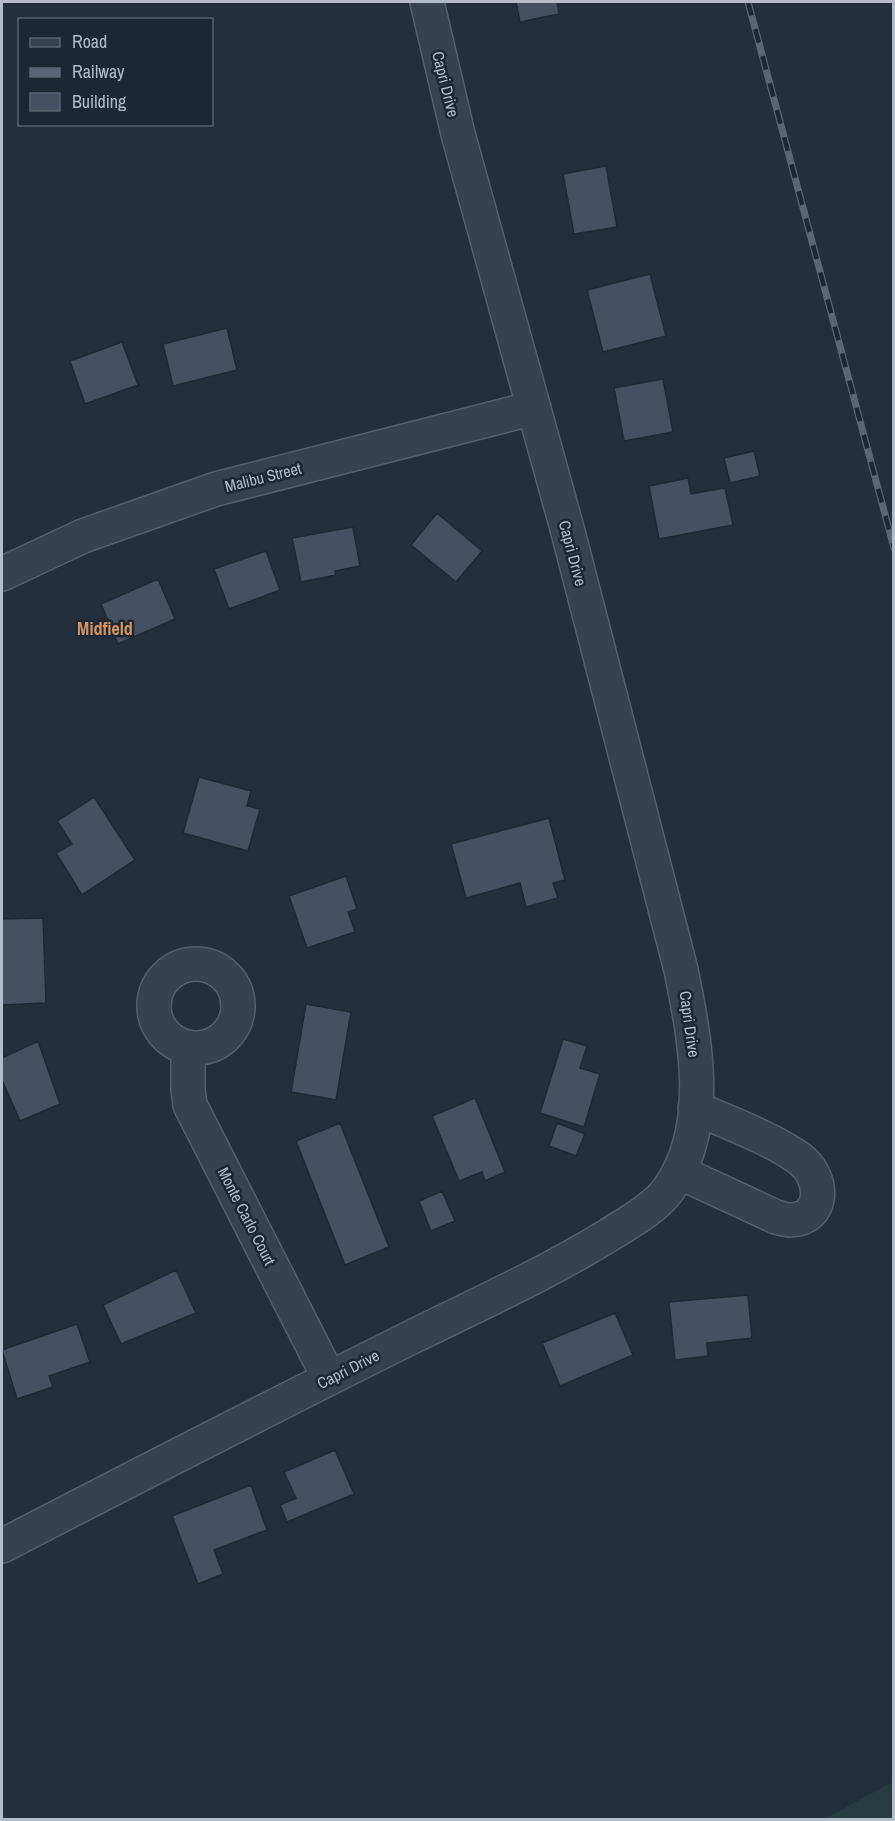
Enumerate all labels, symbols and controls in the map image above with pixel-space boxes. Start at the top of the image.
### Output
legend [18,18,213,126]
text: Road [72,29,107,54]
street label: Capri Drive [427,49,465,119]
text: Railway [72,59,125,84]
text: Building [72,89,127,114]
street label: Malibu Street [222,457,304,497]
street label: Capri Drive [554,518,592,588]
district label: Midfield [77,616,133,641]
street label: Capri Drive [674,989,706,1059]
street label: Monte Carlo Court [213,1163,281,1269]
street label: Capri Drive [313,1344,383,1394]

